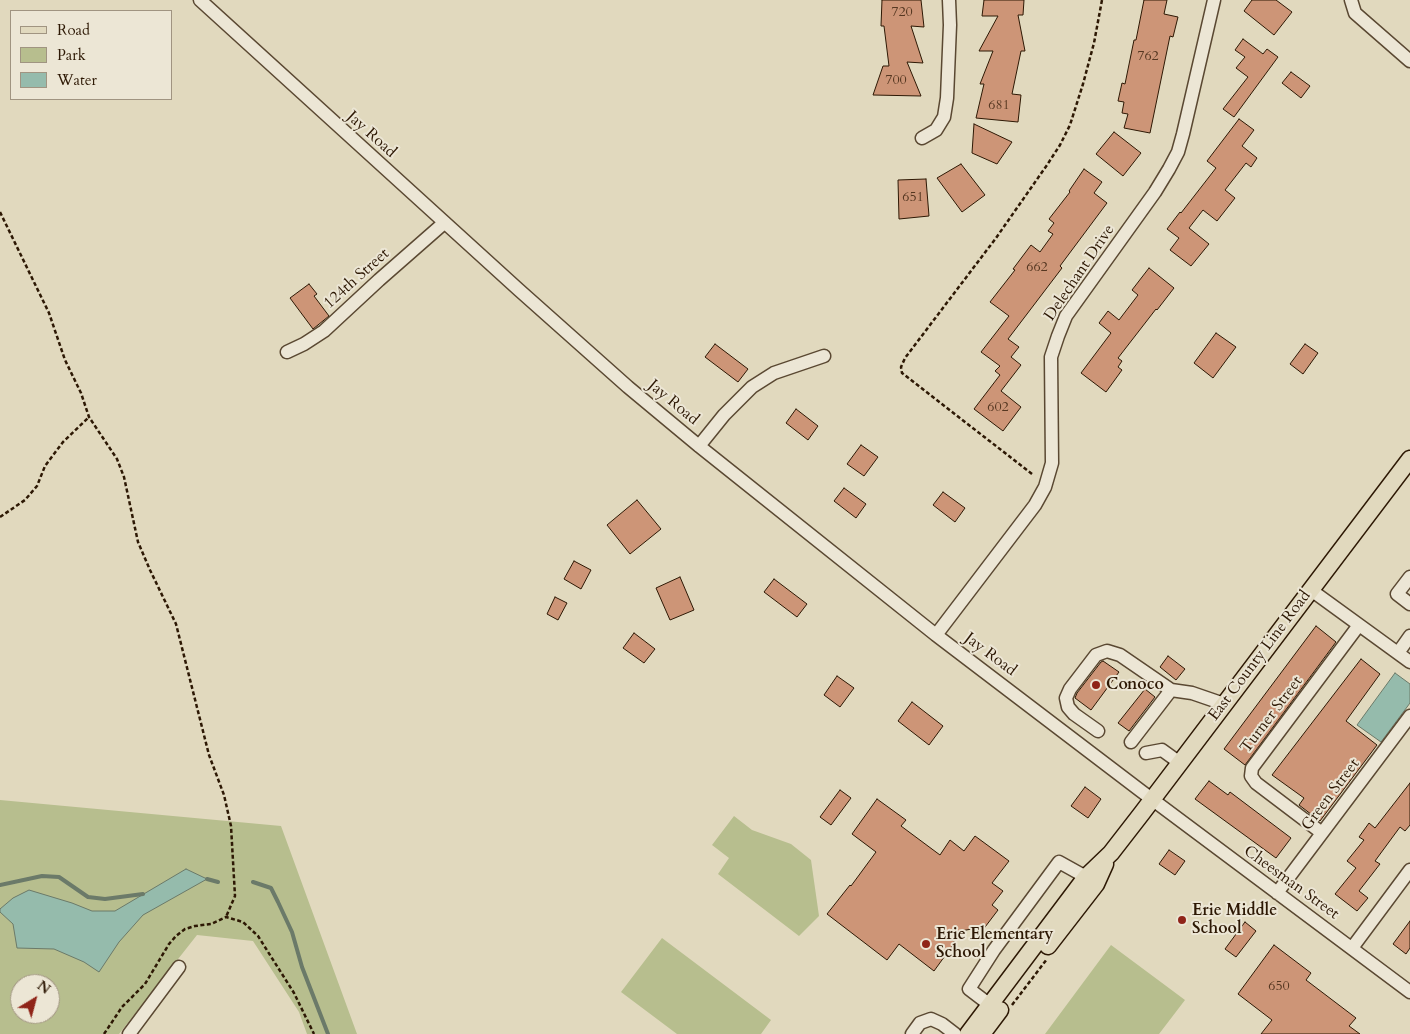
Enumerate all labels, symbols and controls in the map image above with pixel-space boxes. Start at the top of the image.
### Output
house number: 720 [891,5,913,21]
legend [10,10,172,100]
text: Road [57,20,90,40]
text: Park [57,45,86,65]
house number: 762 [1137,49,1159,65]
text: Water [57,70,97,90]
house number: 700 [885,73,907,89]
house number: 681 [988,98,1010,114]
street label: Jay Road [342,108,400,162]
house number: 651 [902,190,924,206]
street label: Delechant Drive [1041,221,1119,325]
street label: 124th Street [320,245,394,313]
house number: 662 [1026,260,1048,276]
street label: Jay Road [644,376,702,430]
house number: 602 [987,400,1009,416]
street label: East County Line Road [1205,587,1315,725]
street label: Jay Road [960,629,1020,681]
street label: Turner Street [1237,673,1307,757]
place label: Conoco [1106,675,1164,695]
marker: Conoco [1090,679,1102,691]
street label: Green Street [1298,755,1364,835]
street label: Cheesman Street [1240,842,1342,924]
place label: Erie Middle School [1192,901,1277,939]
marker: Erie Middle School [1176,914,1188,926]
place label: Erie Elementary School [936,925,1053,963]
marker: Erie Elementary School [920,938,932,950]
north arrow [10,974,60,1024]
text: N [33,976,54,999]
house number: 650 [1268,979,1290,995]

